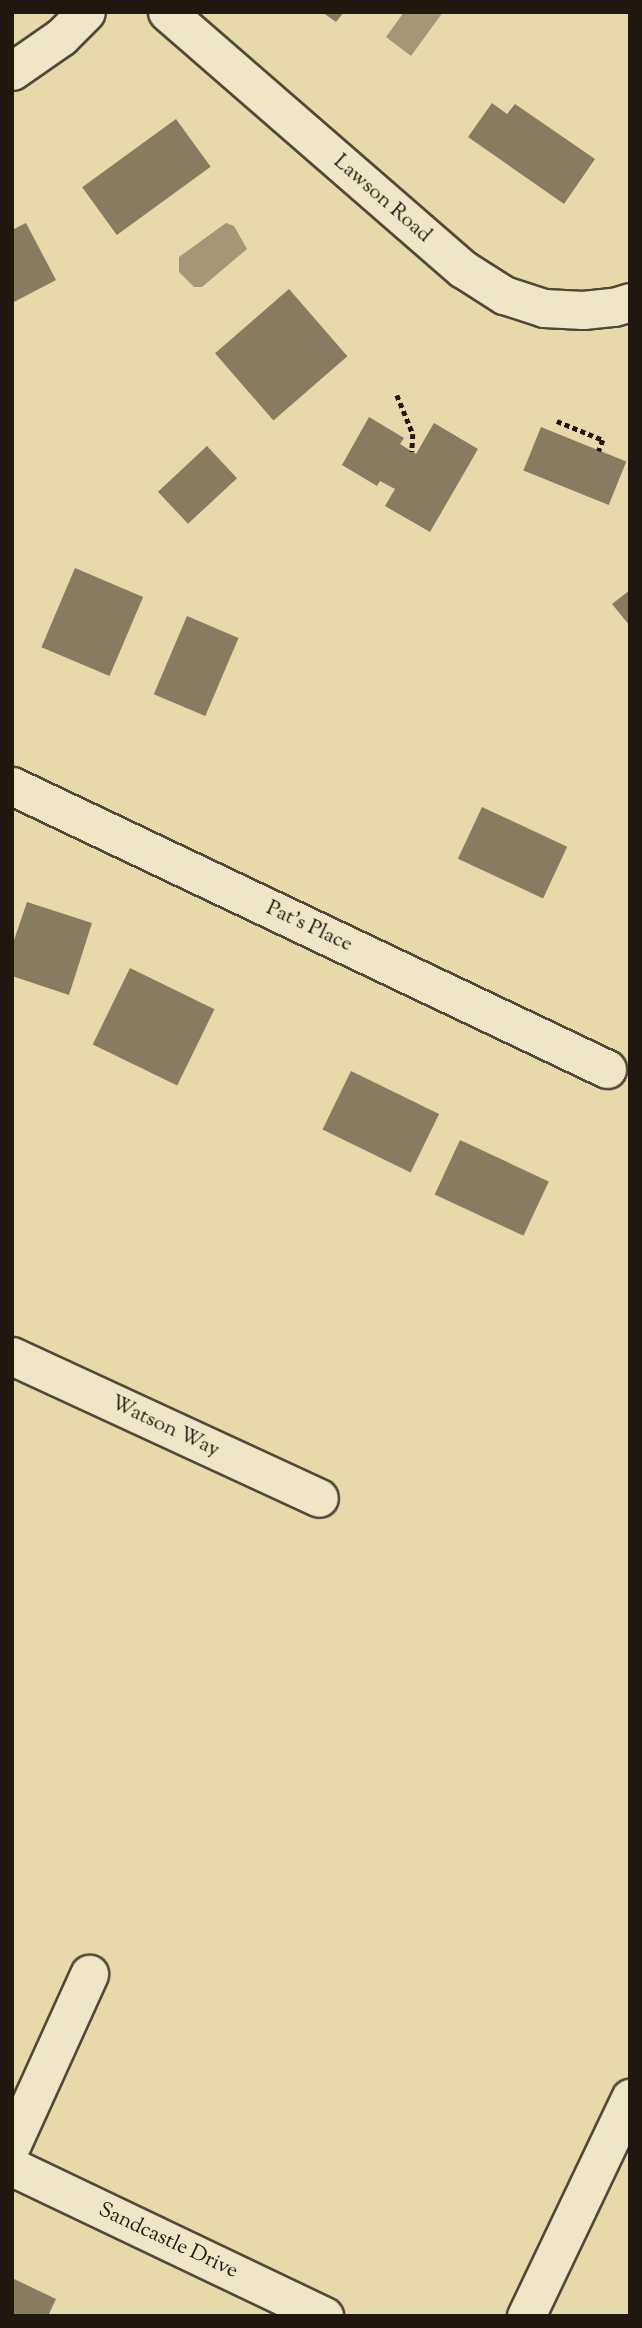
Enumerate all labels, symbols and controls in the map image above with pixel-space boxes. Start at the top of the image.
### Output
street label: Lawson Road [328,150,436,248]
street label: Pat's Place [262,896,356,958]
street label: Watson Way [107,1391,223,1463]
street label: Sandcastle Drive [94,2198,242,2284]

